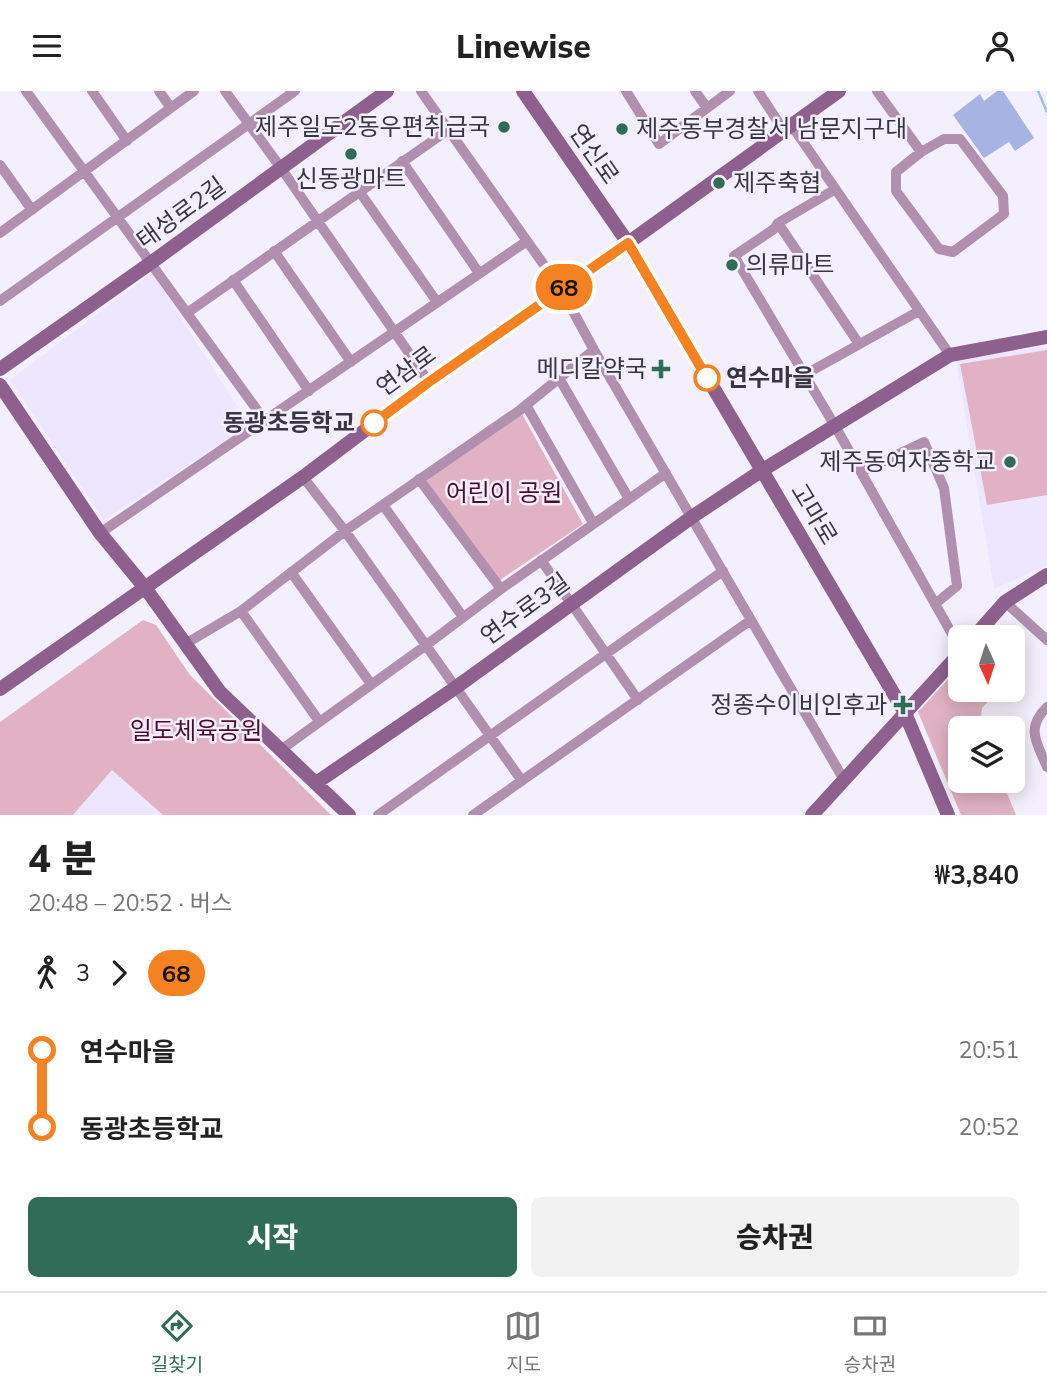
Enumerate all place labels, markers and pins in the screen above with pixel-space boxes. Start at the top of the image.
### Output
place label: 제주일도2동우편취급국 [255,111,490,141]
place label: 제주동부경찰서 남문지구대 [636,113,907,143]
marker: 제주일도2동우편취급국 [496,119,512,135]
marker: 제주동부경찰서 남문지구대 [614,121,630,137]
marker: 신동광마트 [343,146,359,162]
place label: 신동광마트 [296,163,406,193]
place label: 제주축협 [733,167,821,197]
marker: 제주축협 [711,175,727,191]
place label: 의류마트 [746,249,834,279]
marker: 의류마트 [724,257,740,273]
place label: 메디칼약국 [537,353,647,383]
marker: 메디칼약국 [653,361,669,377]
place label: 연수마을 [726,362,814,392]
marker: 연수마을 [694,365,720,391]
place label: 동광초등학교 [223,407,355,437]
marker: 동광초등학교 [361,410,387,436]
place label: 제주동여자중학교 [819,446,996,476]
marker: 제주동여자중학교 [1002,454,1018,470]
place label: 정종수이비인후과 [710,689,887,719]
marker: 정종수이비인후과 [893,695,913,715]

